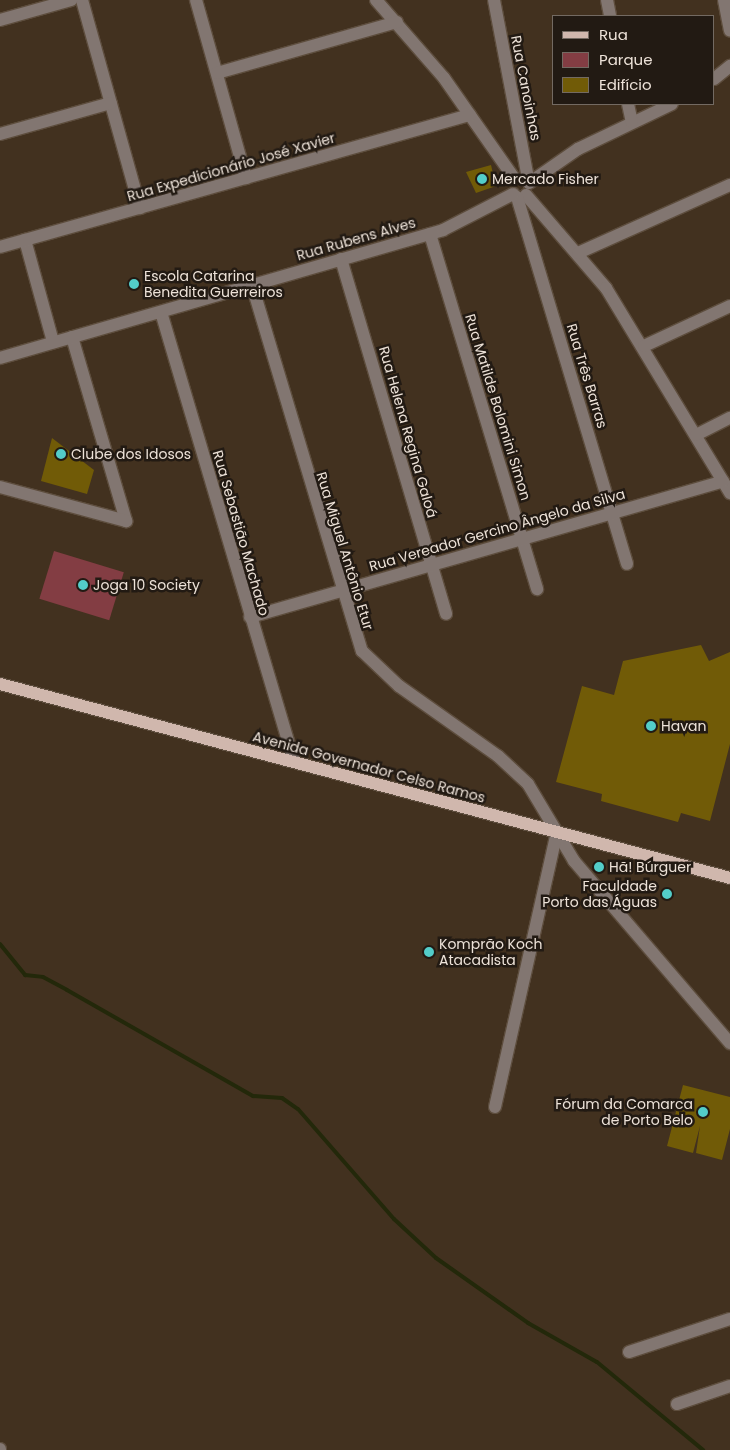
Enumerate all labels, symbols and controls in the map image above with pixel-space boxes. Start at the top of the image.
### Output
legend [552,15,715,105]
text: Rua [599,24,628,45]
street label: Rua Canoinhas [508,34,544,142]
text: Parque [599,49,652,70]
text: Edifício [599,74,652,95]
street label: Rua Expedicionário José Xavier [125,129,337,205]
place label: Mercado Fisher [492,171,599,187]
marker: Mercado Fisher [476,173,488,185]
street label: Rua Rubens Alves [295,214,417,264]
place label: Escola Catarina Benedita Guerreiros [144,268,283,300]
marker: Escola Catarina Benedita Guerreiros [128,278,140,290]
street label: Rua Matilde Bolomini Simon [462,312,534,502]
street label: Rua Três Barras [563,322,611,430]
street label: Rua Helena Regina Galoá [375,344,441,520]
place label: Clube dos Idosos [71,446,191,462]
marker: Clube dos Idosos [55,448,67,460]
street label: Rua Sebastião Machado [209,448,273,618]
street label: Rua Miguel Antônio Etur [313,470,377,632]
street label: Rua Vereador Gercino Ângelo da Silva [367,485,627,575]
place label: Joga 10 Society [93,577,200,593]
marker: Joga 10 Society [77,579,89,591]
place label: Havan [661,718,706,734]
marker: Havan [645,720,657,732]
street label: Avenida Governador Celso Ramos [251,728,487,806]
place label: Hã! Búrguer [609,859,691,875]
marker: Hã! Búrguer [593,861,605,873]
place label: Faculdade Porto das Águas [542,878,657,910]
marker: Faculdade Porto das Águas [661,888,673,900]
place label: Komprão Koch Atacadista [439,936,542,969]
marker: Komprão Koch Atacadista [423,946,435,958]
place label: Fórum da Comarca de Porto Belo [555,1096,693,1128]
marker: Fórum da Comarca de Porto Belo [697,1106,709,1118]

